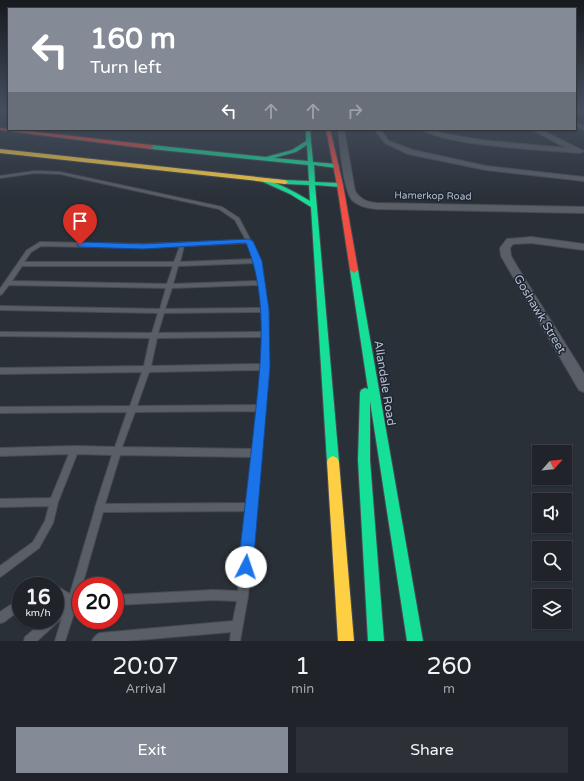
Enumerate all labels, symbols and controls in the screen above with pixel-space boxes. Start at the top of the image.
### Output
text: 160 m [90,22,176,56]
icon: left [24,24,76,76]
text: Turn left [90,56,162,78]
icon: left [218,100,240,122]
icon: ahead [260,100,282,122]
icon: ahead [302,100,324,122]
icon: right [344,100,366,122]
street label: Hamerkop Road [394,189,472,203]
pin [63,204,97,245]
icon: arrive [69,210,91,232]
street label: Goshawk Street [511,272,569,356]
street label: Allandale Road [371,339,399,427]
north arrow [532,445,572,485]
map controls [532,445,572,629]
button: sound [532,493,572,533]
button: search [532,541,572,581]
position arrow [225,546,267,588]
speed limit sign: 20 [72,577,124,629]
text: 16 [25,586,51,610]
button: layers [532,589,572,629]
text: km/h [25,607,51,619]
text: 20:07 [112,652,179,681]
text: 1 [295,652,310,681]
text: 260 [426,652,472,681]
text: Arrival [125,681,166,697]
text: min [291,681,314,697]
text: m [443,681,455,697]
button: Exit [16,727,288,773]
button: Share [296,727,568,773]

